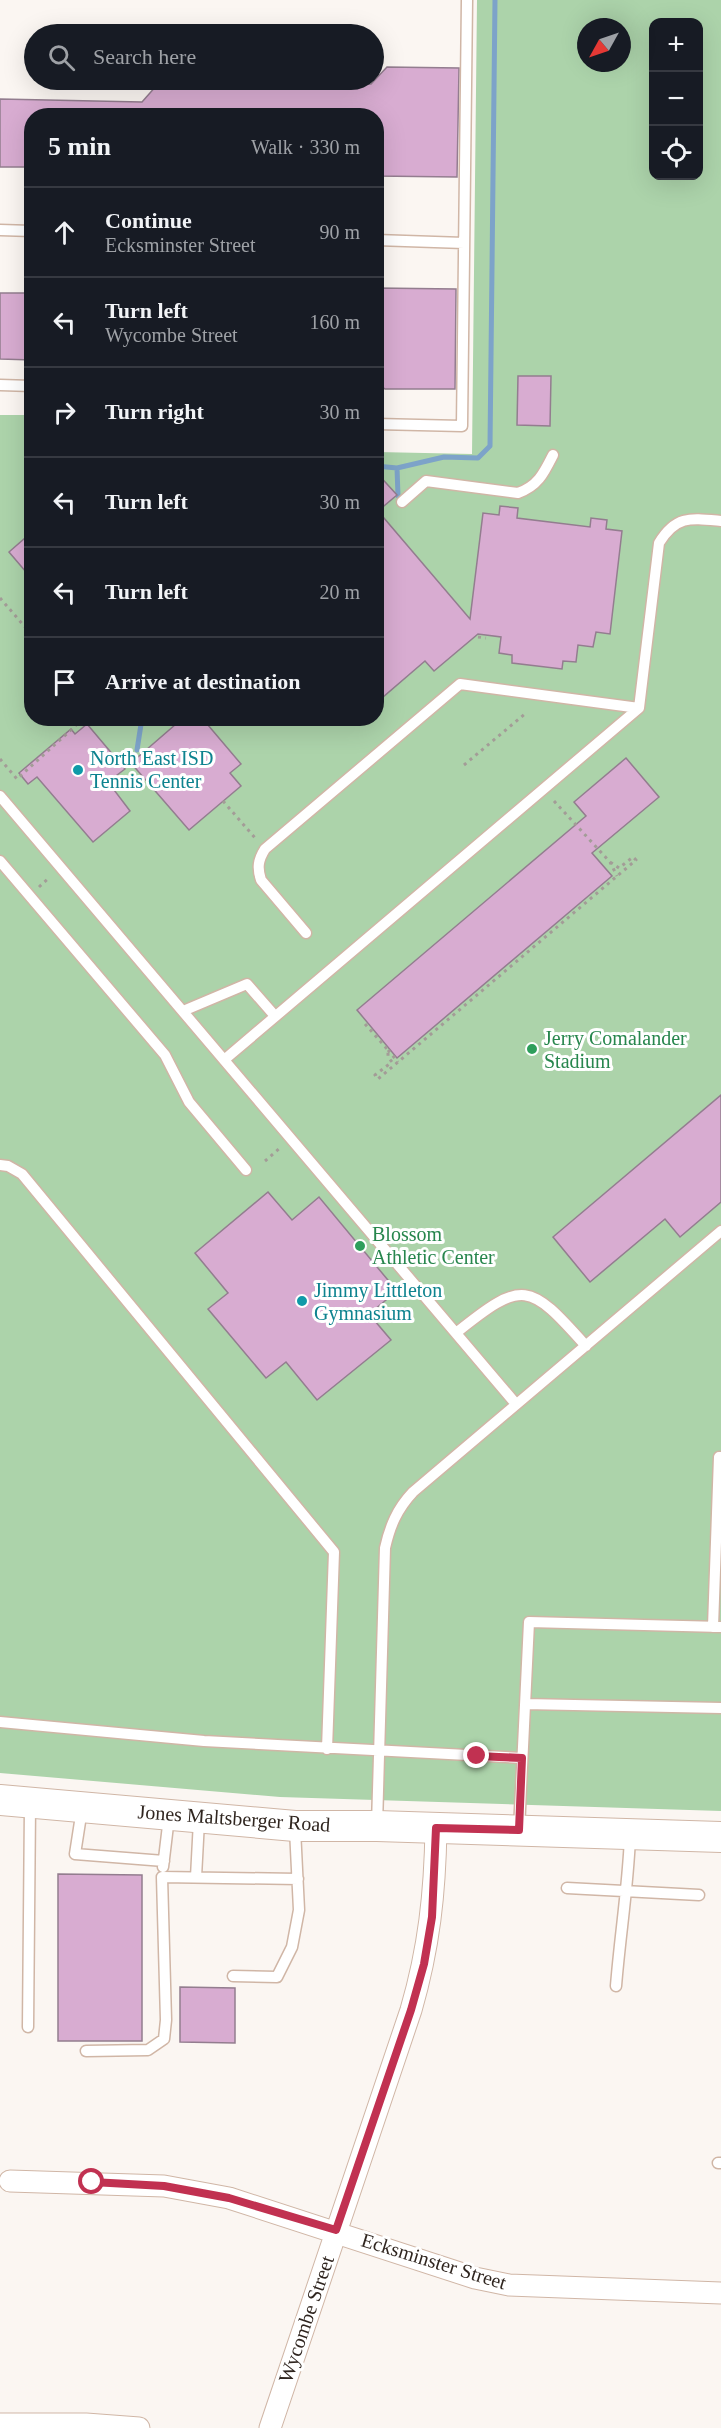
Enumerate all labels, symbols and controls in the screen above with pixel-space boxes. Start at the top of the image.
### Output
north arrow [577,18,631,72]
map controls [649,18,703,180]
button: + [649,18,703,72]
search box [24,24,384,90]
icon: search [45,41,78,74]
text: Search here [93,44,196,69]
button: − [649,72,703,126]
button: locate [649,126,703,180]
text: 5 min [48,132,111,161]
text: Walk · 330 m [251,136,360,158]
text: Continue [105,208,192,233]
icon: ahead [48,216,81,249]
text: 90 m [319,221,360,243]
text: Ecksminster Street [105,234,256,256]
text: Turn left [105,298,188,323]
icon: left [48,306,81,339]
text: 160 m [309,311,360,333]
text: Wycombe Street [105,324,238,346]
icon: right [48,396,81,429]
text: Turn right [105,399,204,424]
text: 30 m [319,401,360,423]
icon: left [48,486,81,519]
text: Turn left [105,489,188,514]
text: 30 m [319,491,360,513]
icon: left [48,576,81,609]
text: Turn left [105,579,188,604]
text: 20 m [319,581,360,603]
icon: arrive [48,666,81,699]
text: Arrive at destination [105,669,301,694]
place label: North East ISD Tennis Center [90,747,213,792]
marker: North East ISD Tennis Center [71,763,85,777]
place label: Jerry Comalander Stadium [544,1027,687,1072]
marker: Jerry Comalander Stadium [525,1042,539,1056]
place label: Blossom Athletic Center [372,1223,495,1268]
marker: Blossom Athletic Center [353,1239,367,1253]
place label: Jimmy Littleton Gymnasium [314,1279,442,1325]
marker: Jimmy Littleton Gymnasium [295,1294,309,1308]
route end [463,1742,489,1768]
street label: Jones Maltsberger Road [137,1800,331,1837]
route start [78,2168,104,2194]
street label: Ecksminster Street [359,2228,510,2294]
street label: Wycombe Street [274,2252,339,2386]

